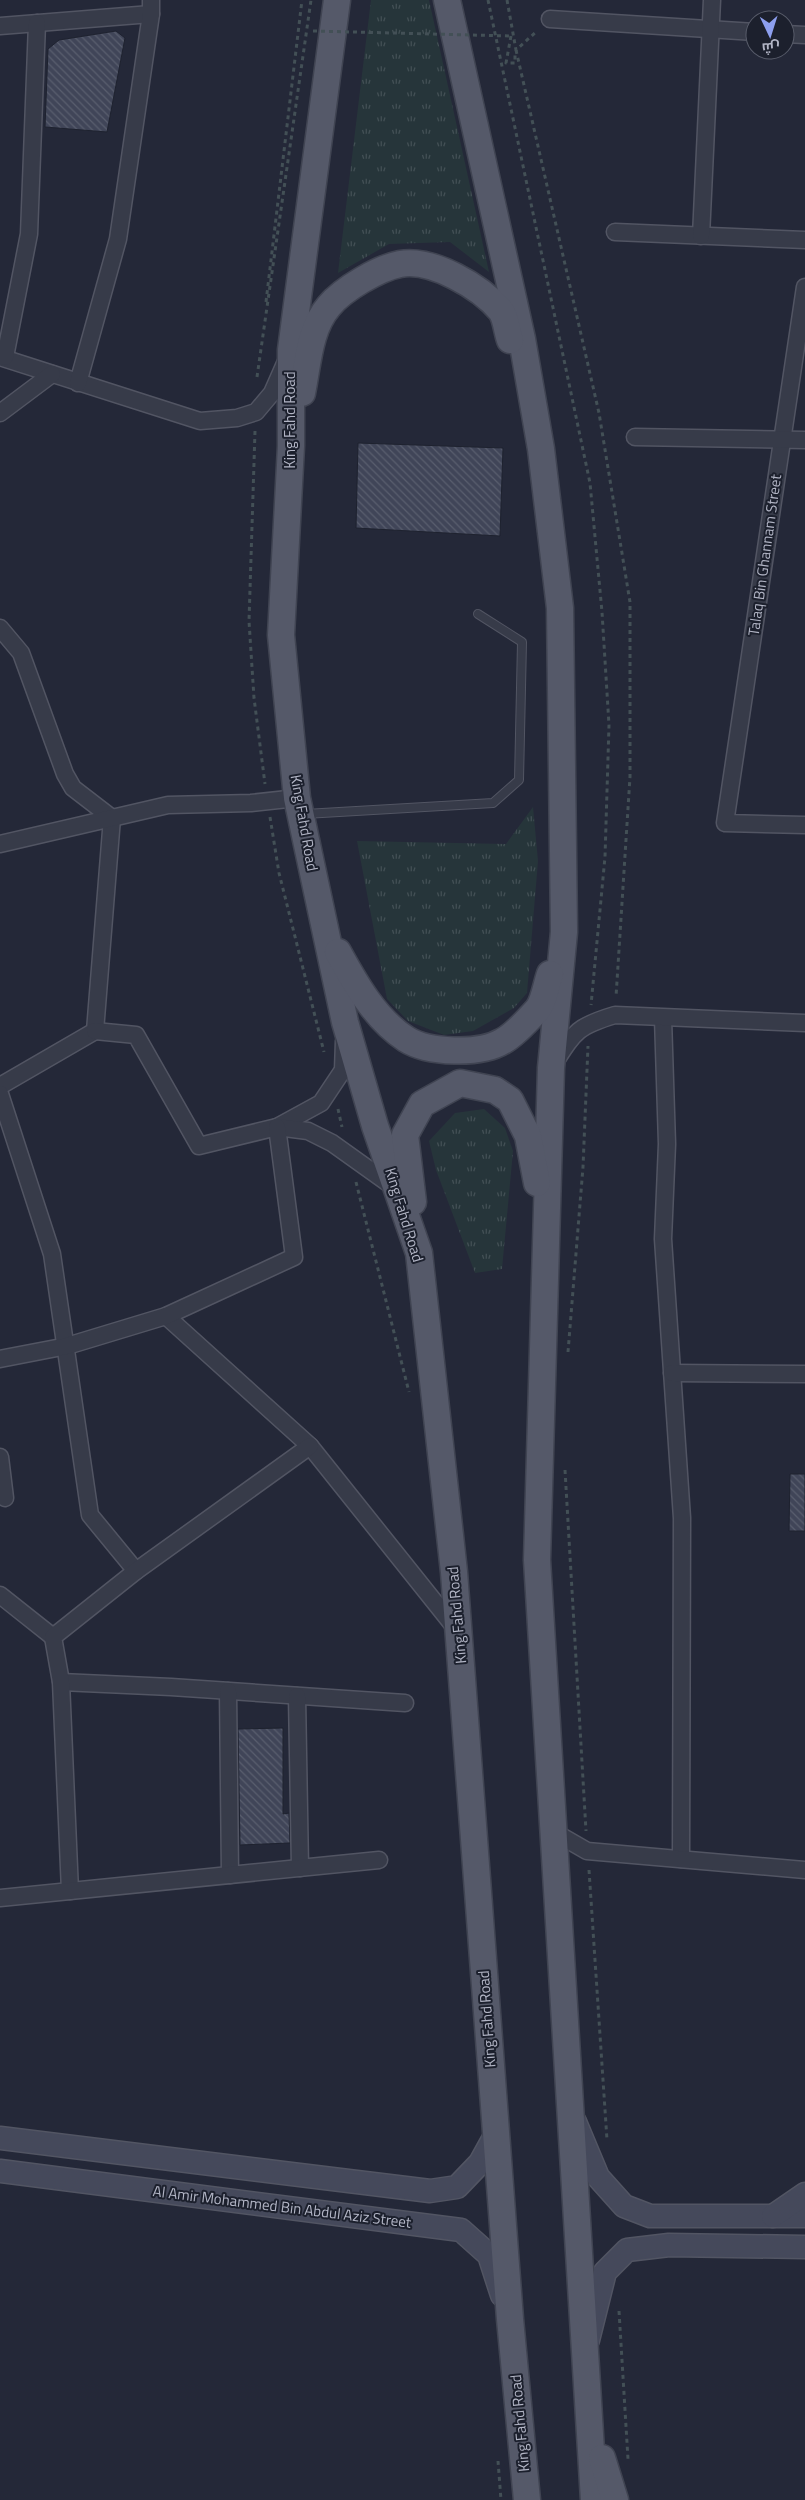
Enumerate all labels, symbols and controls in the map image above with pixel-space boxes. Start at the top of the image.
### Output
north arrow [745,10,795,60]
text: ش [761,37,781,60]
street label: King Fahd Road [278,371,301,469]
street label: Talaq Bin Ghannam Street [742,472,787,637]
street label: King Fahd Road [285,773,324,873]
street label: King Fahd Road [379,1165,430,1265]
street label: King Fahd Road [441,1565,472,1665]
street label: King Fahd Road [472,1970,501,2068]
street label: Al Amir Mohammed Bin Abdul Aziz Street [152,2179,413,2234]
street label: King Fahd Road [504,2373,535,2473]

